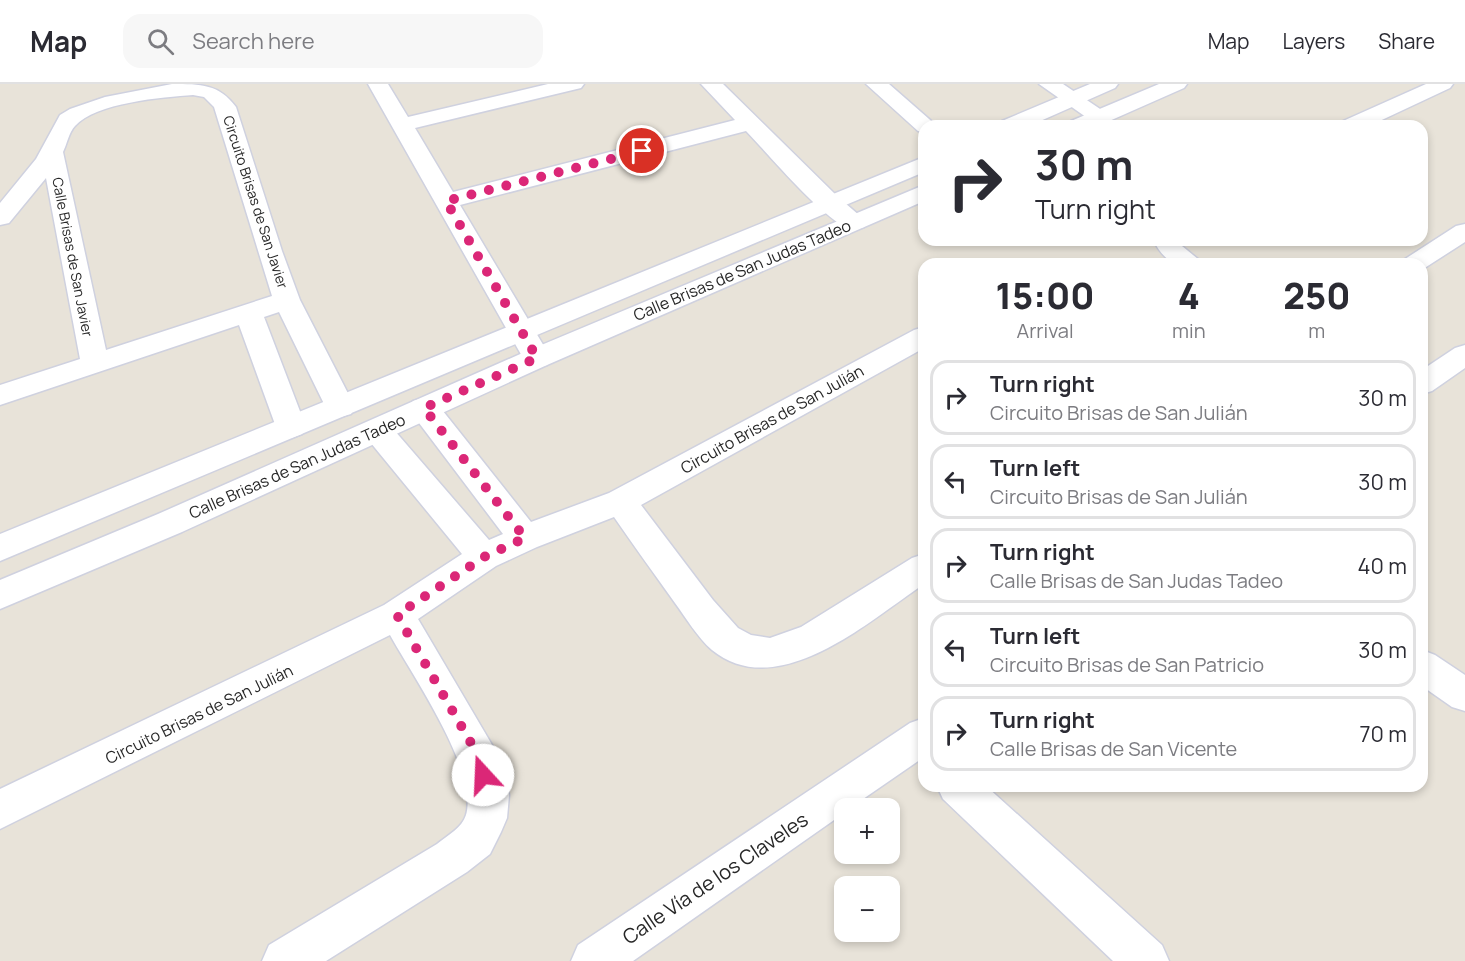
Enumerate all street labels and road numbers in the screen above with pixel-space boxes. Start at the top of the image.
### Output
street label: Circuito Brisas de San Javier [219,113,293,291]
street label: Calle Brisas de San Javier [48,176,98,338]
street label: Calle Brisas de San Judas Tadeo [630,214,854,326]
street label: Circuito Brisas de San Julián [677,359,867,479]
street label: Calle Brisas de San Judas Tadeo [185,408,409,524]
street label: Circuito Brisas de San Julián [102,659,296,769]
street label: Calle Vía de los Claveles [617,806,813,950]

